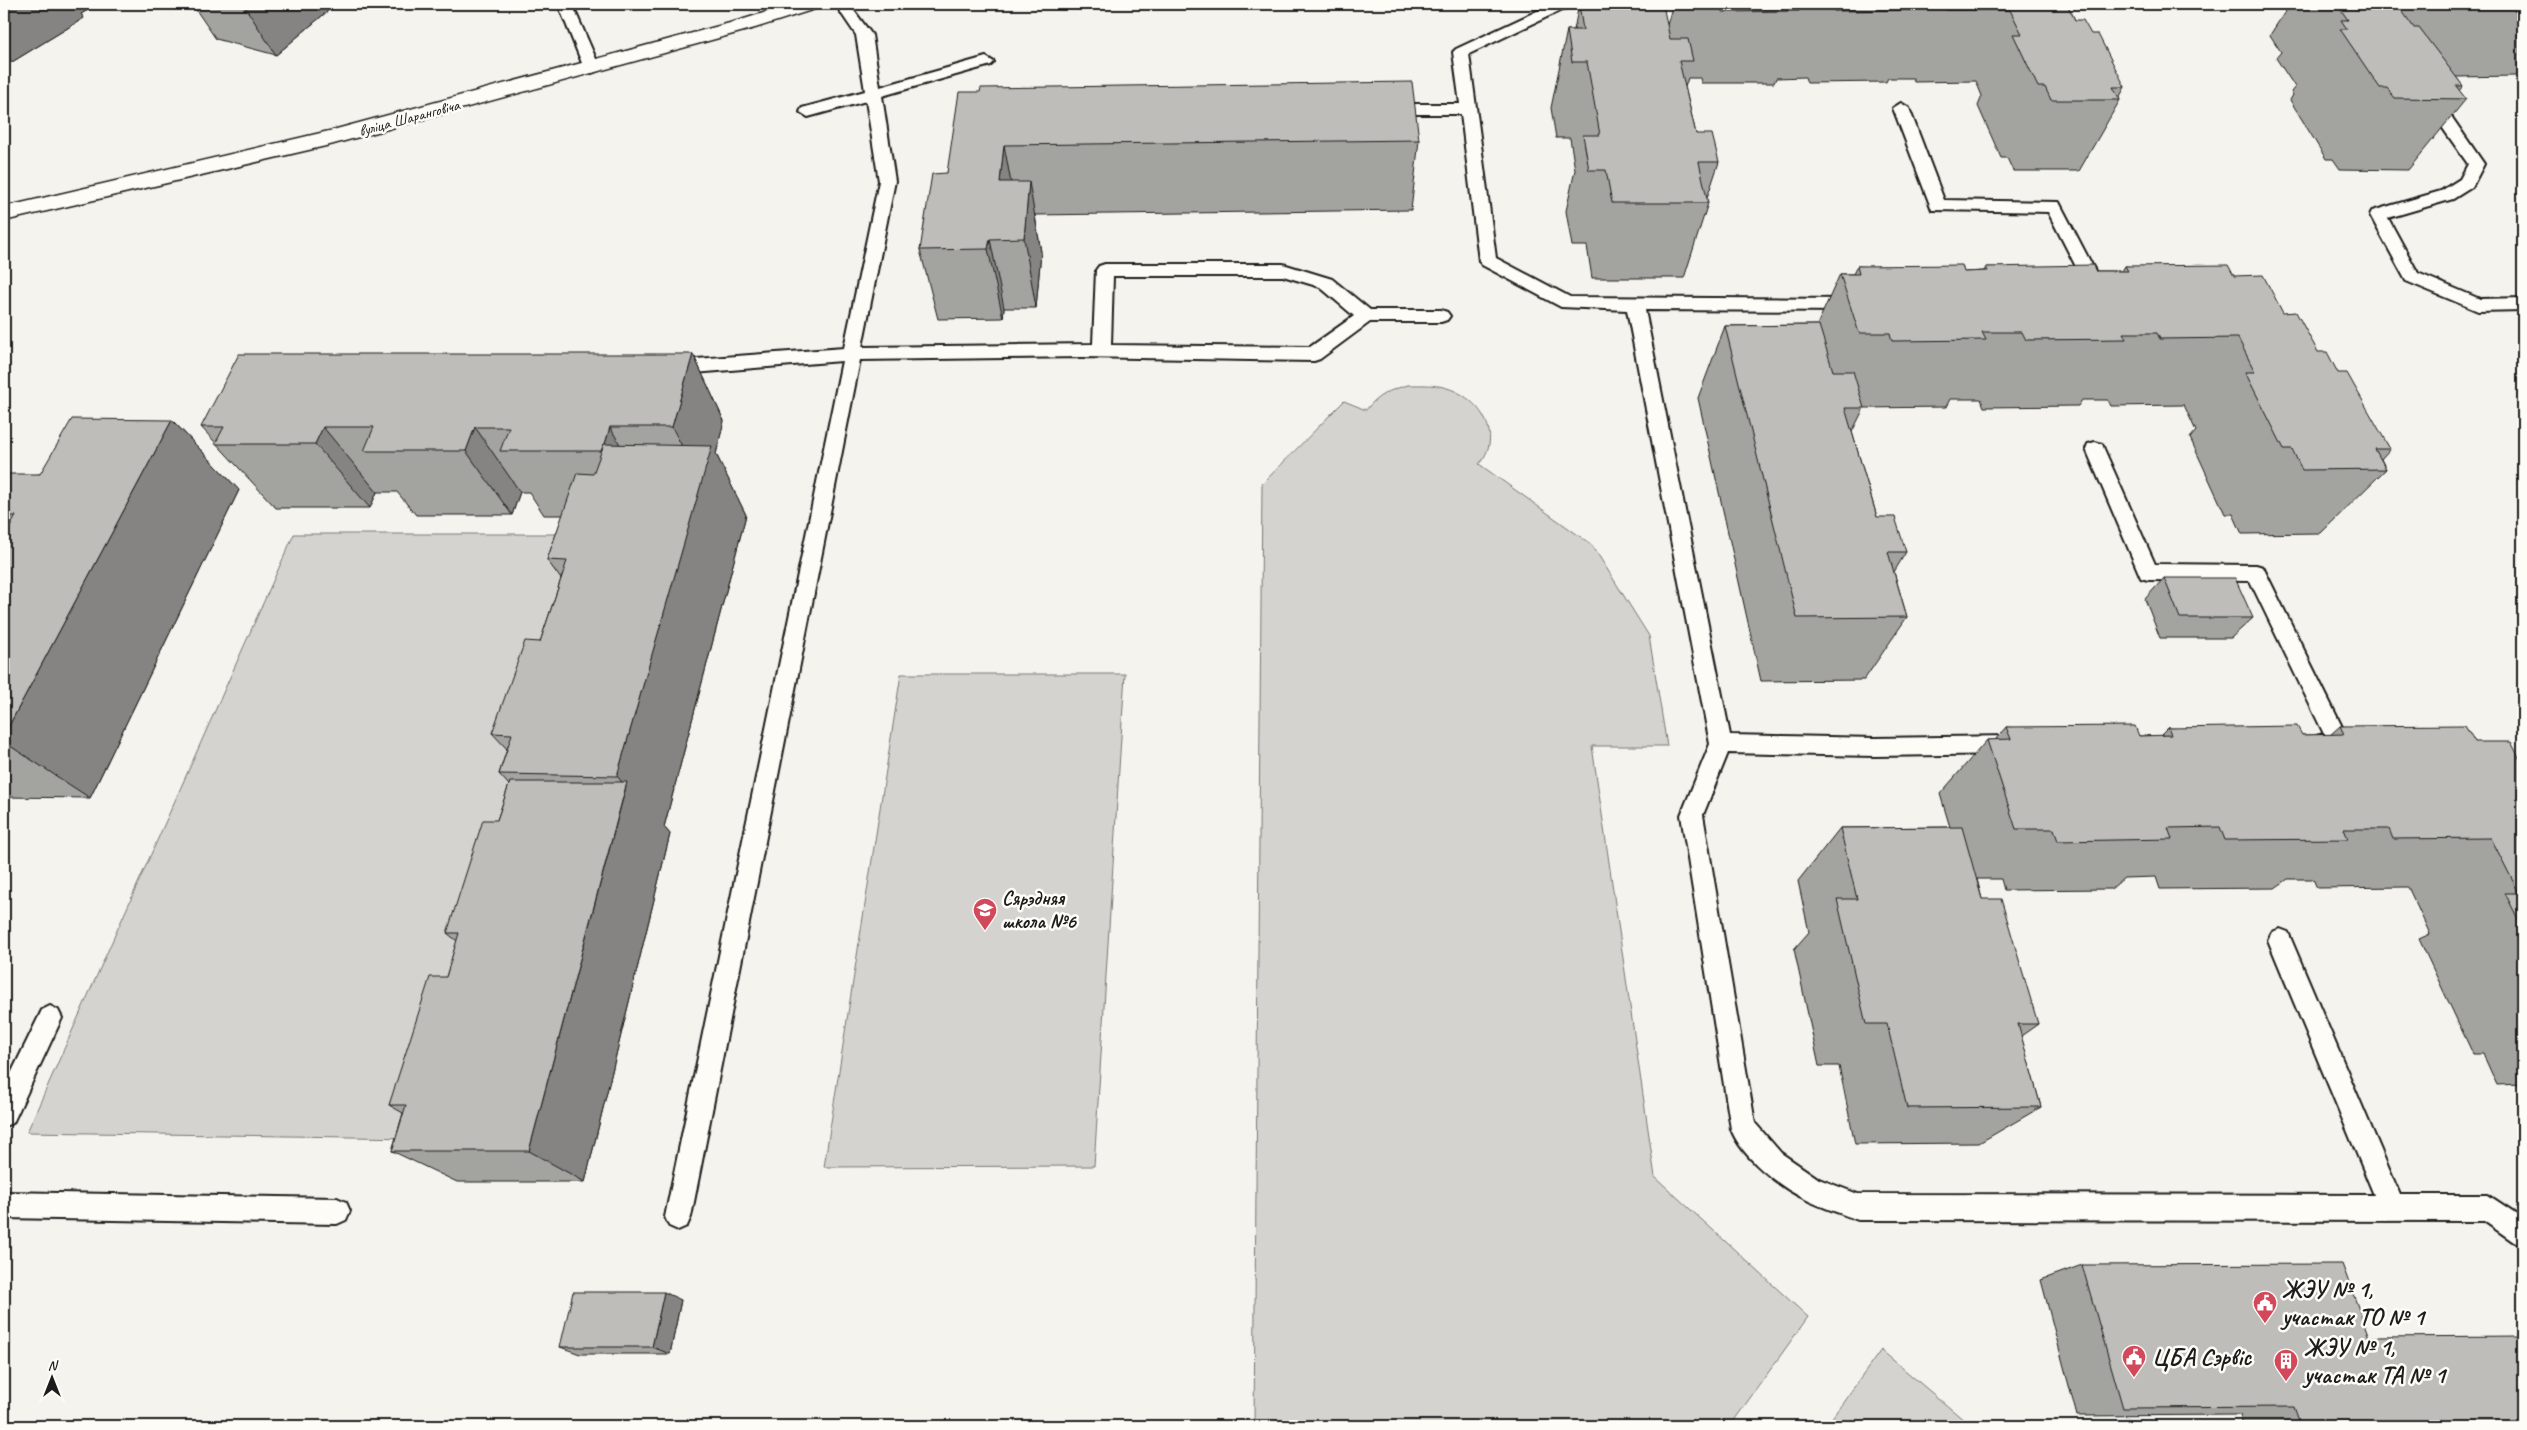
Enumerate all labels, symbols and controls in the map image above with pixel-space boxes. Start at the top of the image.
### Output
street label: вуліца Шаранговіча [357,95,463,141]
place label: Сярэдняя школа №6 [1002,886,1077,934]
school or university icon: Сярэдняя школа №6 [972,897,998,931]
place label: ЖЭУ № 1, участак ТО № 1 [2280,1274,2427,1332]
public building icon: ЖЭУ № 1, участак ТО № 1 [2252,1290,2278,1324]
place label: ЖЭУ № 1, участак ТА № 1 [2302,1332,2448,1390]
place label: ЦБА Сэрвіс [2152,1342,2252,1372]
public building icon: ЦБА Сэрвіс [2121,1344,2147,1378]
building icon: ЖЭУ № 1, участак ТА № 1 [2273,1348,2299,1382]
north arrow [28,1352,78,1402]
text: N [48,1357,59,1374]

